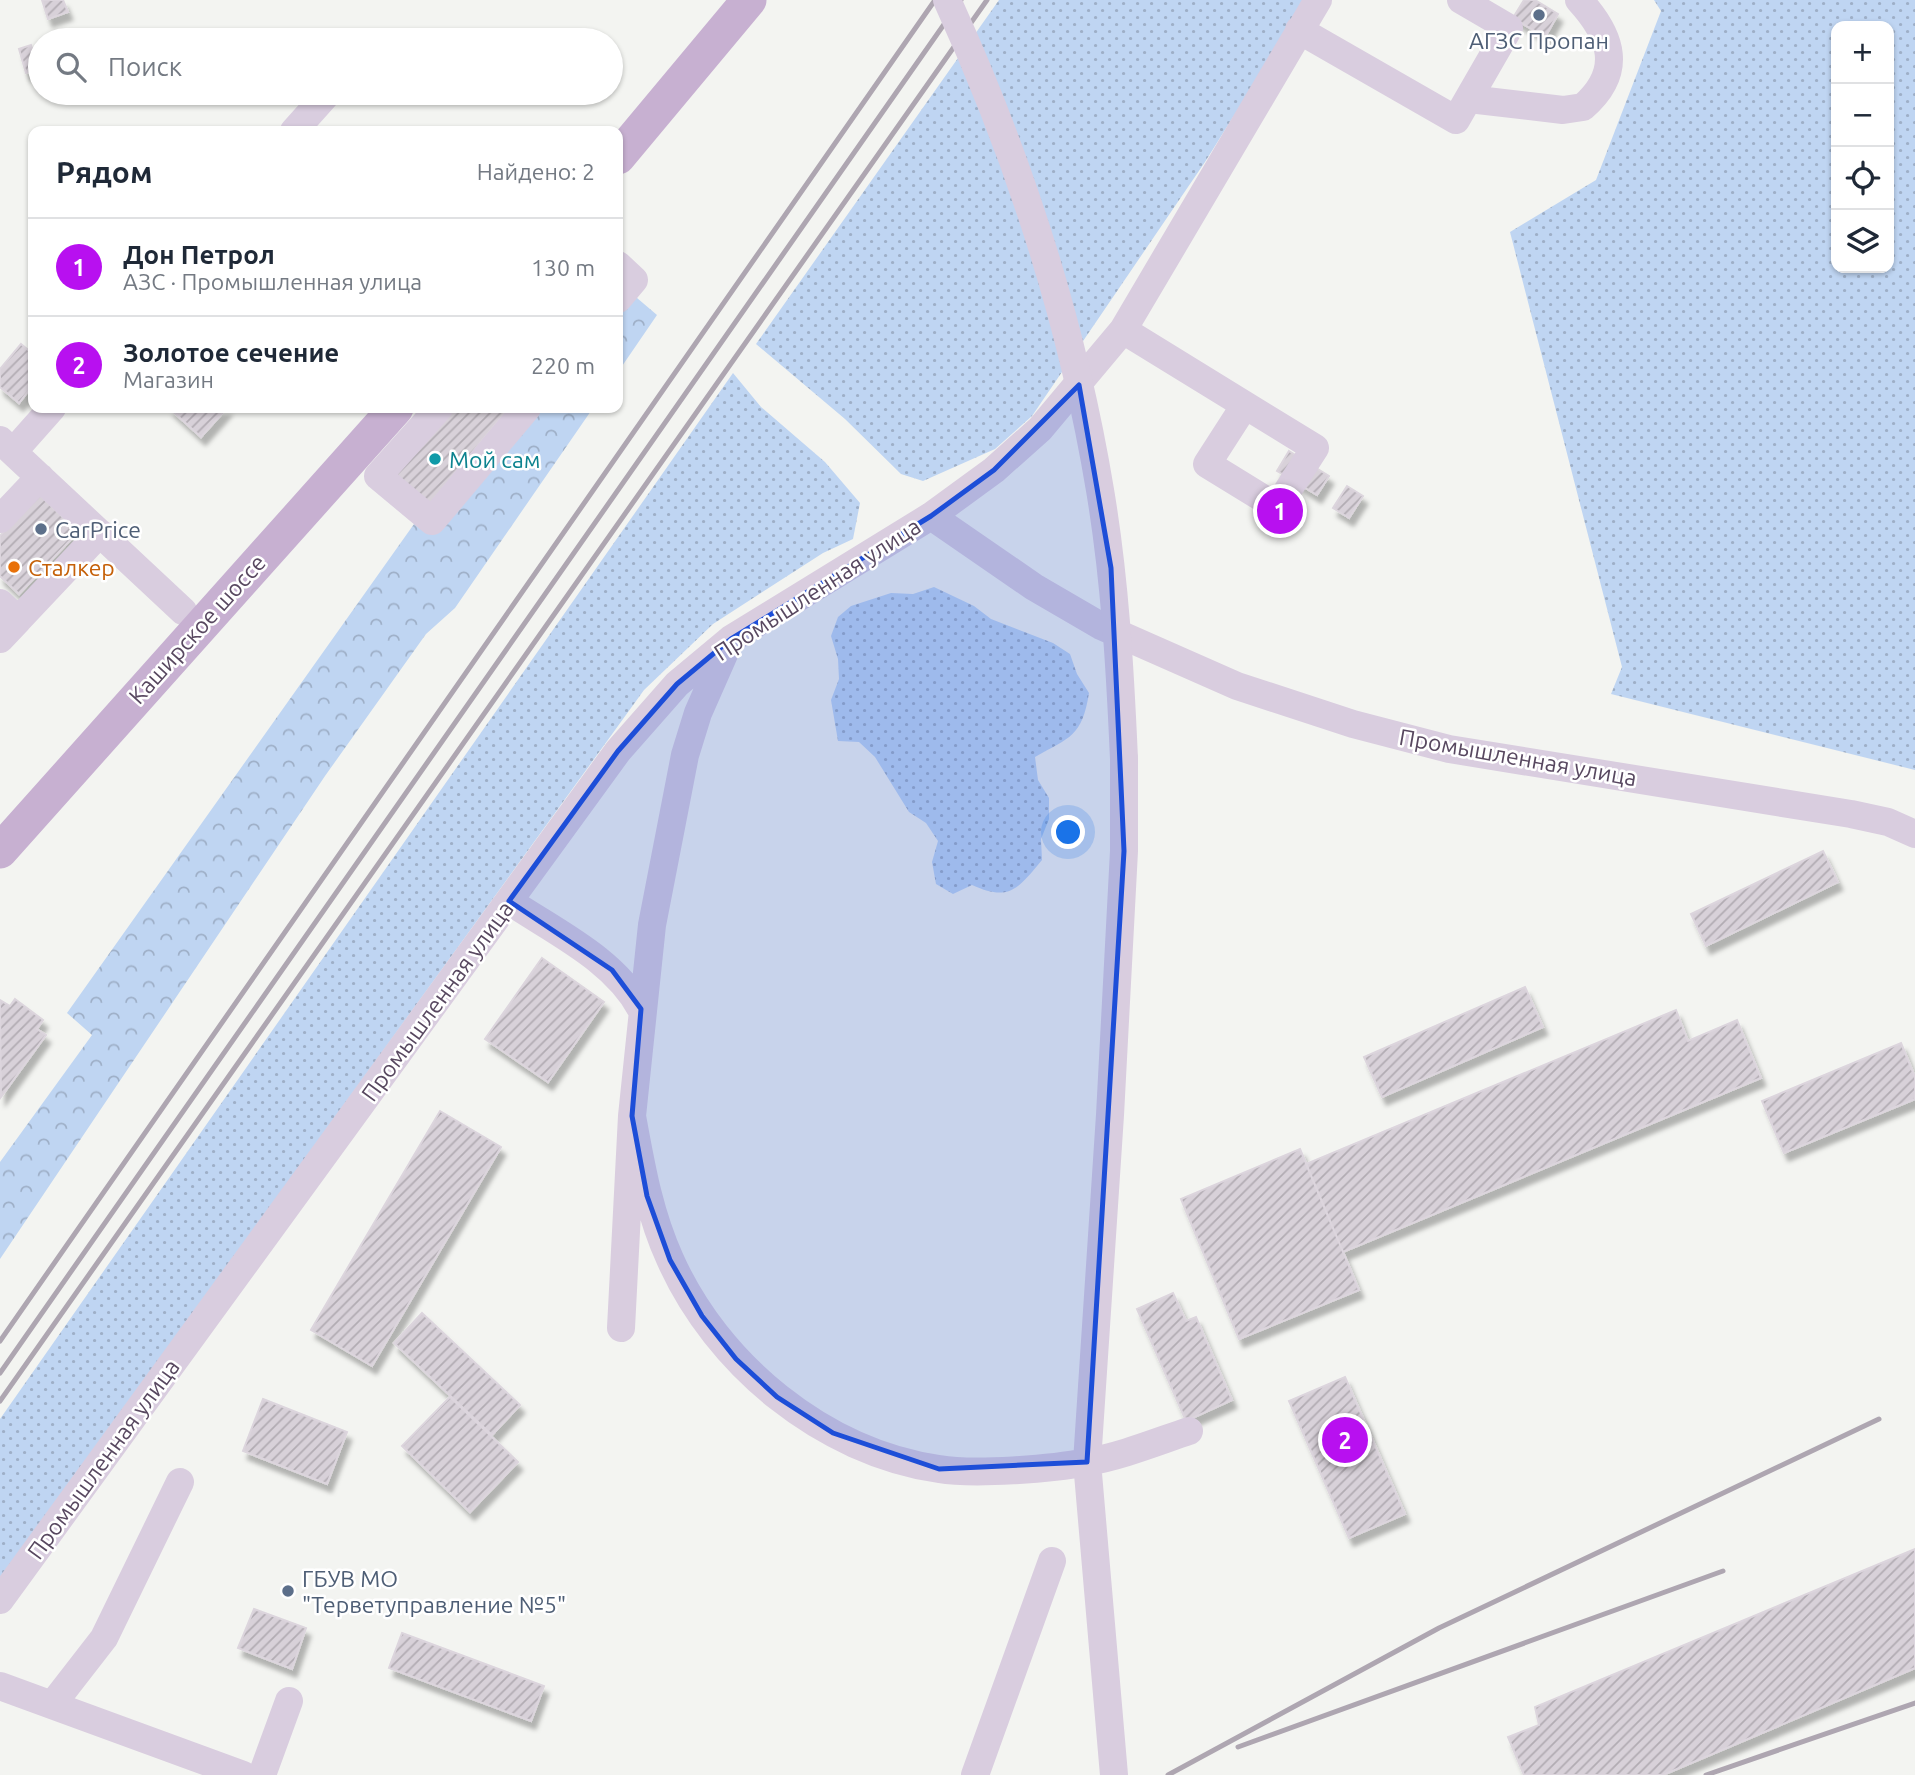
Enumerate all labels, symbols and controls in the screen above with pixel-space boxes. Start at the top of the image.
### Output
marker: АГЗС Пропан [1531,7,1547,23]
map controls [1831,21,1894,273]
button: + [1831,21,1894,84]
search box [28,28,623,105]
place label: АГЗС Пропан [1469,28,1609,53]
icon: search [52,48,90,86]
text: Поиск [108,52,182,81]
button: − [1831,84,1894,147]
button: locate [1831,147,1894,210]
text: Рядом [56,155,152,189]
text: Найдено: 2 [477,159,595,184]
button: layers [1831,210,1894,273]
text: Дон Петрол [123,240,275,269]
text: 1 [73,255,85,280]
text: 130 m [531,255,595,280]
text: АЗС · Промышленная улица [123,269,422,294]
text: Золотое сечение [123,338,339,367]
text: 2 [73,353,85,378]
text: 220 m [531,353,595,378]
text: Магазин [123,367,214,392]
place label: Мой сам [449,447,541,472]
marker: Мой сам [427,451,443,467]
pin: 1 [1257,485,1303,537]
street label: Промышленная улица [709,513,925,665]
place label: CarPrice [55,517,141,542]
marker: CarPrice [33,521,49,537]
street label: Каширское шоссе [124,550,270,708]
place label: Сталкер [28,555,115,580]
marker: Сталкер [6,559,22,575]
street label: Промышленная улица [1397,724,1639,790]
your location [1051,815,1085,849]
street label: Промышленная улица [356,896,518,1106]
street label: Промышленная улица [22,1354,184,1564]
pin: 2 [1322,1414,1368,1466]
place label: ГБУВ МО "Терветуправление №5" [302,1566,566,1617]
marker: ГБУВ МО "Терветуправление №5" [280,1583,296,1599]

